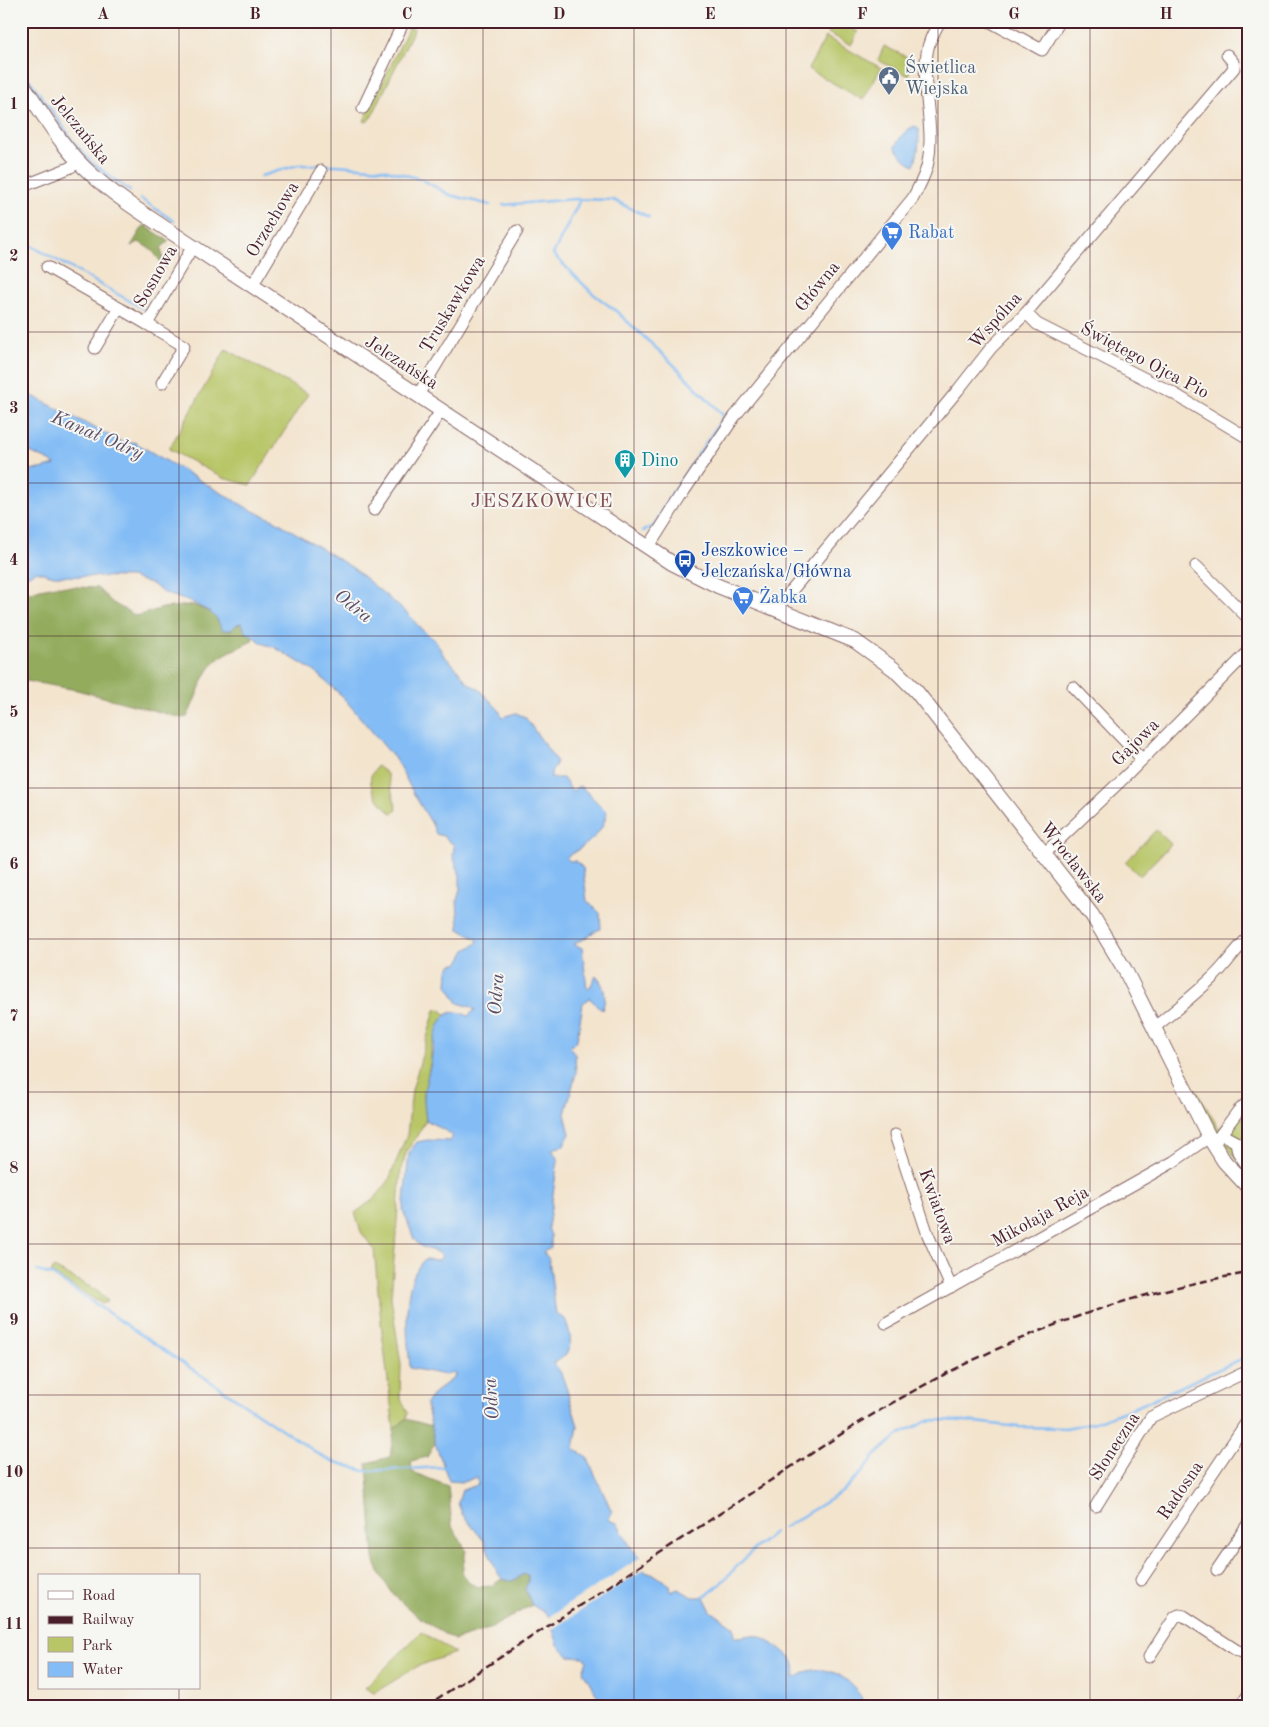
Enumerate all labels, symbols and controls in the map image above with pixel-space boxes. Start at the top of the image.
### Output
text: A [97,7,109,23]
text: B [249,7,261,23]
text: C [402,7,412,23]
text: D [553,7,565,23]
text: E [704,7,716,23]
text: F [857,7,868,23]
text: G [1008,7,1020,23]
text: H [1159,7,1173,23]
place label: Świetlica Wiejska [905,54,976,98]
public building icon: Świetlica Wiejska [877,65,901,96]
street label: Jelczańska [47,92,113,168]
text: 1 [9,97,19,113]
street label: Orzechowa [243,178,302,260]
supermarket icon: Rabat [880,220,904,251]
place label: Rabat [908,224,954,242]
street label: Sosnowa [131,242,181,311]
text: 2 [9,249,19,265]
street label: Truskawkowa [417,253,489,356]
street label: Główna [792,258,843,315]
street label: Wspólna [966,289,1026,352]
street label: Świętego Ojca Pio [1077,315,1214,402]
street label: Jelczańska [362,333,441,393]
text: 3 [9,401,19,417]
water label: Kanał Odry [47,408,146,464]
building icon: Dino [613,448,637,479]
place label: Dino [641,452,679,470]
district label: JESZKOWICE [470,492,614,512]
place label: Jeszkowice – Jelczańska/Główna [701,542,852,581]
bus stop icon: Jeszkowice – Jelczańska/Główna [673,548,697,579]
text: 4 [9,553,19,569]
supermarket icon: Żabka [731,585,755,616]
place label: Żabka [759,586,807,607]
water label: Odra [330,587,375,627]
text: 5 [9,705,19,721]
street label: Gajowa [1109,716,1163,770]
street label: Wrocławska [1036,819,1110,906]
text: 6 [9,857,19,873]
water label: Odra [487,973,508,1016]
text: 7 [9,1009,19,1025]
text: 8 [9,1161,19,1177]
street label: Kwiatowa [915,1166,959,1246]
street label: Mikołaja Reja [989,1183,1092,1251]
text: 9 [9,1313,19,1329]
water label: Odra [482,1377,503,1420]
street label: Słoneczna [1086,1409,1144,1484]
street label: Radosna [1155,1458,1207,1523]
text: 10 [5,1465,23,1481]
legend [38,1574,200,1690]
text: Road [82,1589,116,1604]
text: Railway [82,1613,135,1628]
text: 11 [5,1617,23,1633]
text: Park [82,1639,113,1654]
text: Water [82,1663,123,1678]

